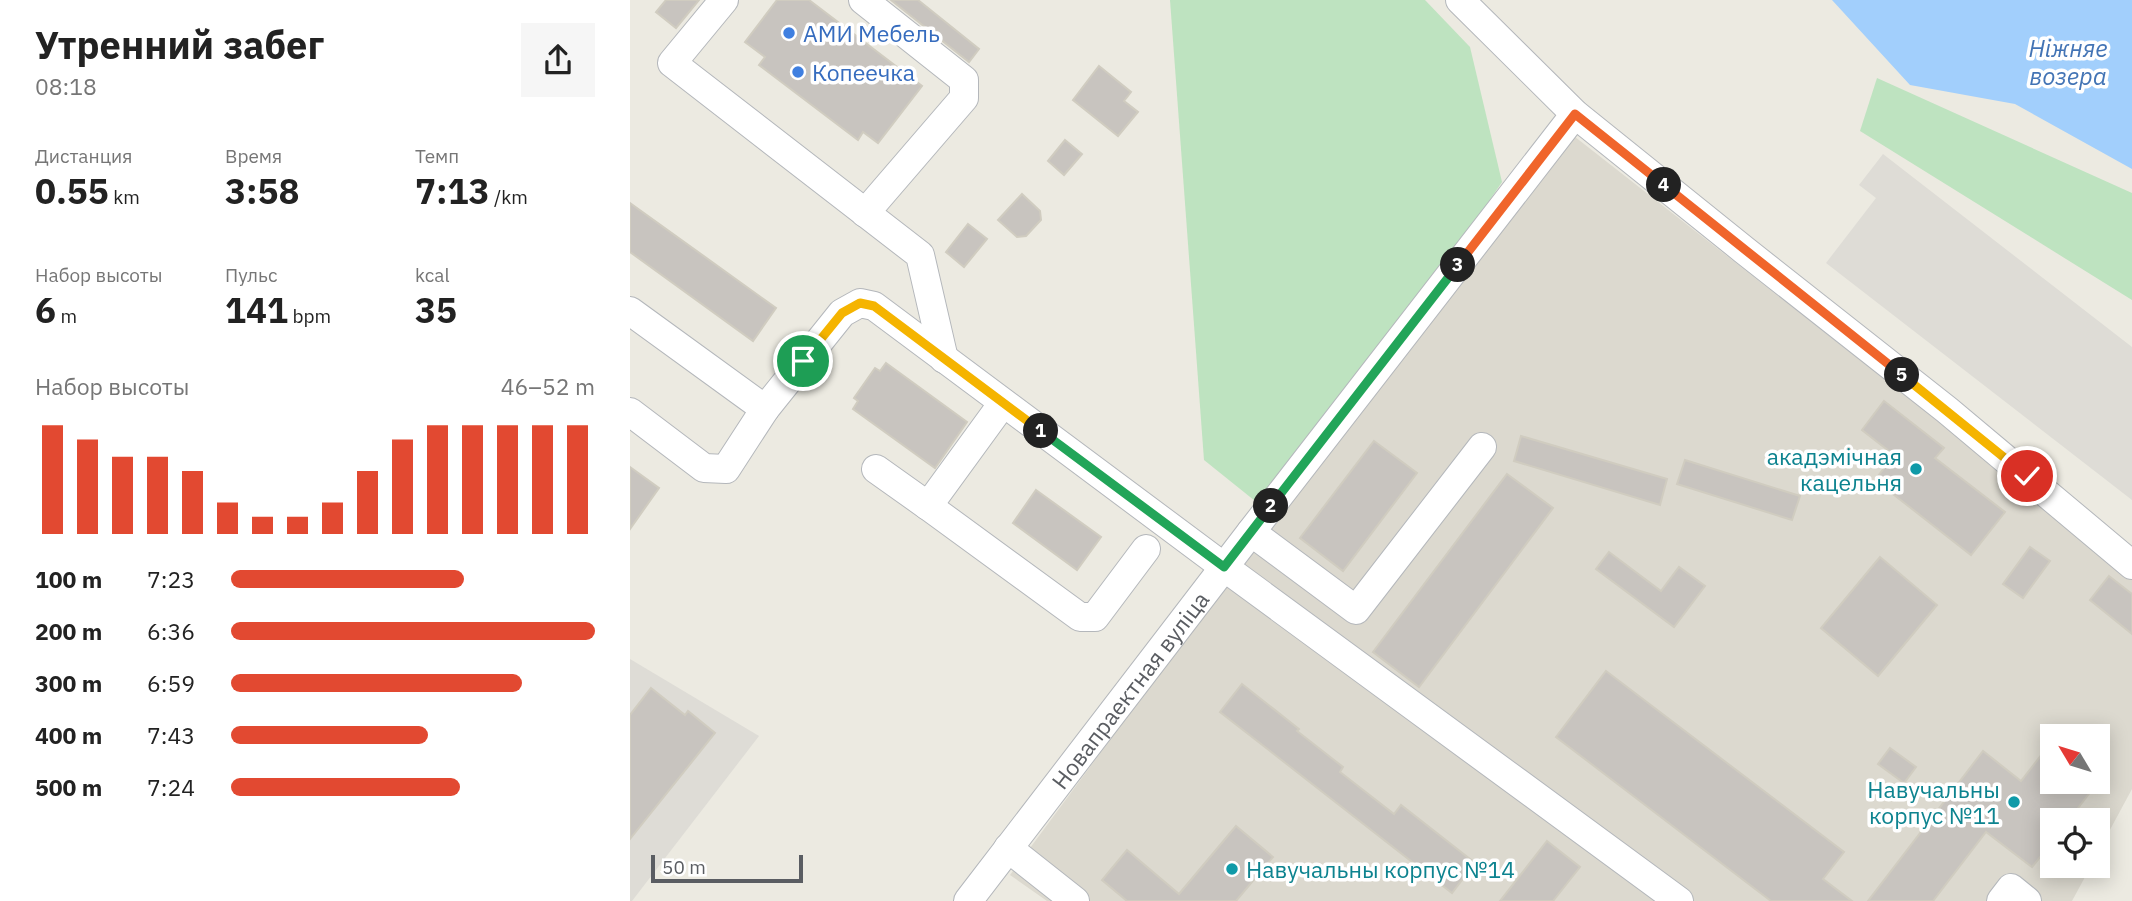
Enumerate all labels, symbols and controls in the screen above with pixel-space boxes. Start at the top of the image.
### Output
place label: АМИ Мебель [803,18,940,48]
text: Утренний забег [35,20,324,69]
button: share [521,23,595,97]
marker: АМИ Мебель [781,25,797,41]
water label: Ніжняе возера [2028,32,2108,92]
place label: Копеечка [812,57,915,87]
marker: Копеечка [790,64,806,80]
text: 08:18 [35,71,97,101]
text: Дистанция [35,144,132,168]
text: Время [225,144,282,168]
text: Темп [415,144,459,168]
text: 0.55 [35,168,109,214]
text: 3:58 [225,168,300,214]
text: 7:13 [415,168,490,214]
pin: 4 [1646,168,1682,202]
text: 4 [1658,172,1669,196]
text: km [109,185,140,209]
text: /km [490,185,528,209]
pin: 3 [1440,247,1476,282]
text: 3 [1452,252,1463,276]
text: Набор высоты [35,263,162,287]
text: Пульс [225,263,278,287]
text: kcal [415,263,450,287]
text: 6 [35,287,56,333]
text: 141 [225,287,288,333]
text: 35 [415,287,457,333]
text: m [56,304,77,328]
text: bpm [288,304,331,328]
pin [773,331,833,391]
icon: arrive [784,342,822,380]
pin: 5 [1884,358,1920,392]
text: 5 [1896,362,1907,386]
text: Набор высоты [35,371,189,401]
text: 46–52 m [501,371,595,401]
pin: 1 [1024,414,1058,448]
text: 1 [1035,418,1046,442]
place label: акадэмічная кацельня [1767,441,1902,497]
pin [1997,446,2057,506]
icon: check [2008,457,2046,495]
marker: акадэмічная кацельня [1908,461,1924,477]
pin: 2 [1254,489,1288,524]
text: 2 [1265,493,1276,517]
text: 100 m [35,564,102,594]
text: 7:23 [147,564,195,594]
street label: Новапраектная вуліца [1045,585,1215,795]
text: 200 m [35,616,102,646]
text: 6:36 [147,616,195,646]
text: 300 m [35,668,102,698]
text: 6:59 [147,668,195,698]
text: 400 m [35,720,102,750]
text: 7:43 [147,720,195,750]
north arrow [2040,724,2110,794]
map controls [2040,724,2110,878]
text: 500 m [35,772,102,802]
text: 7:24 [147,772,195,802]
place label: Навучальны корпус №11 [1867,774,2000,830]
marker: Навучальны корпус №11 [2006,794,2022,810]
button: locate [2040,808,2110,878]
scale bar [651,852,803,884]
place label: Навучальны корпус №14 [1246,854,1515,884]
text: 50 m [662,855,706,879]
marker: Навучальны корпус №14 [1224,861,1240,877]

